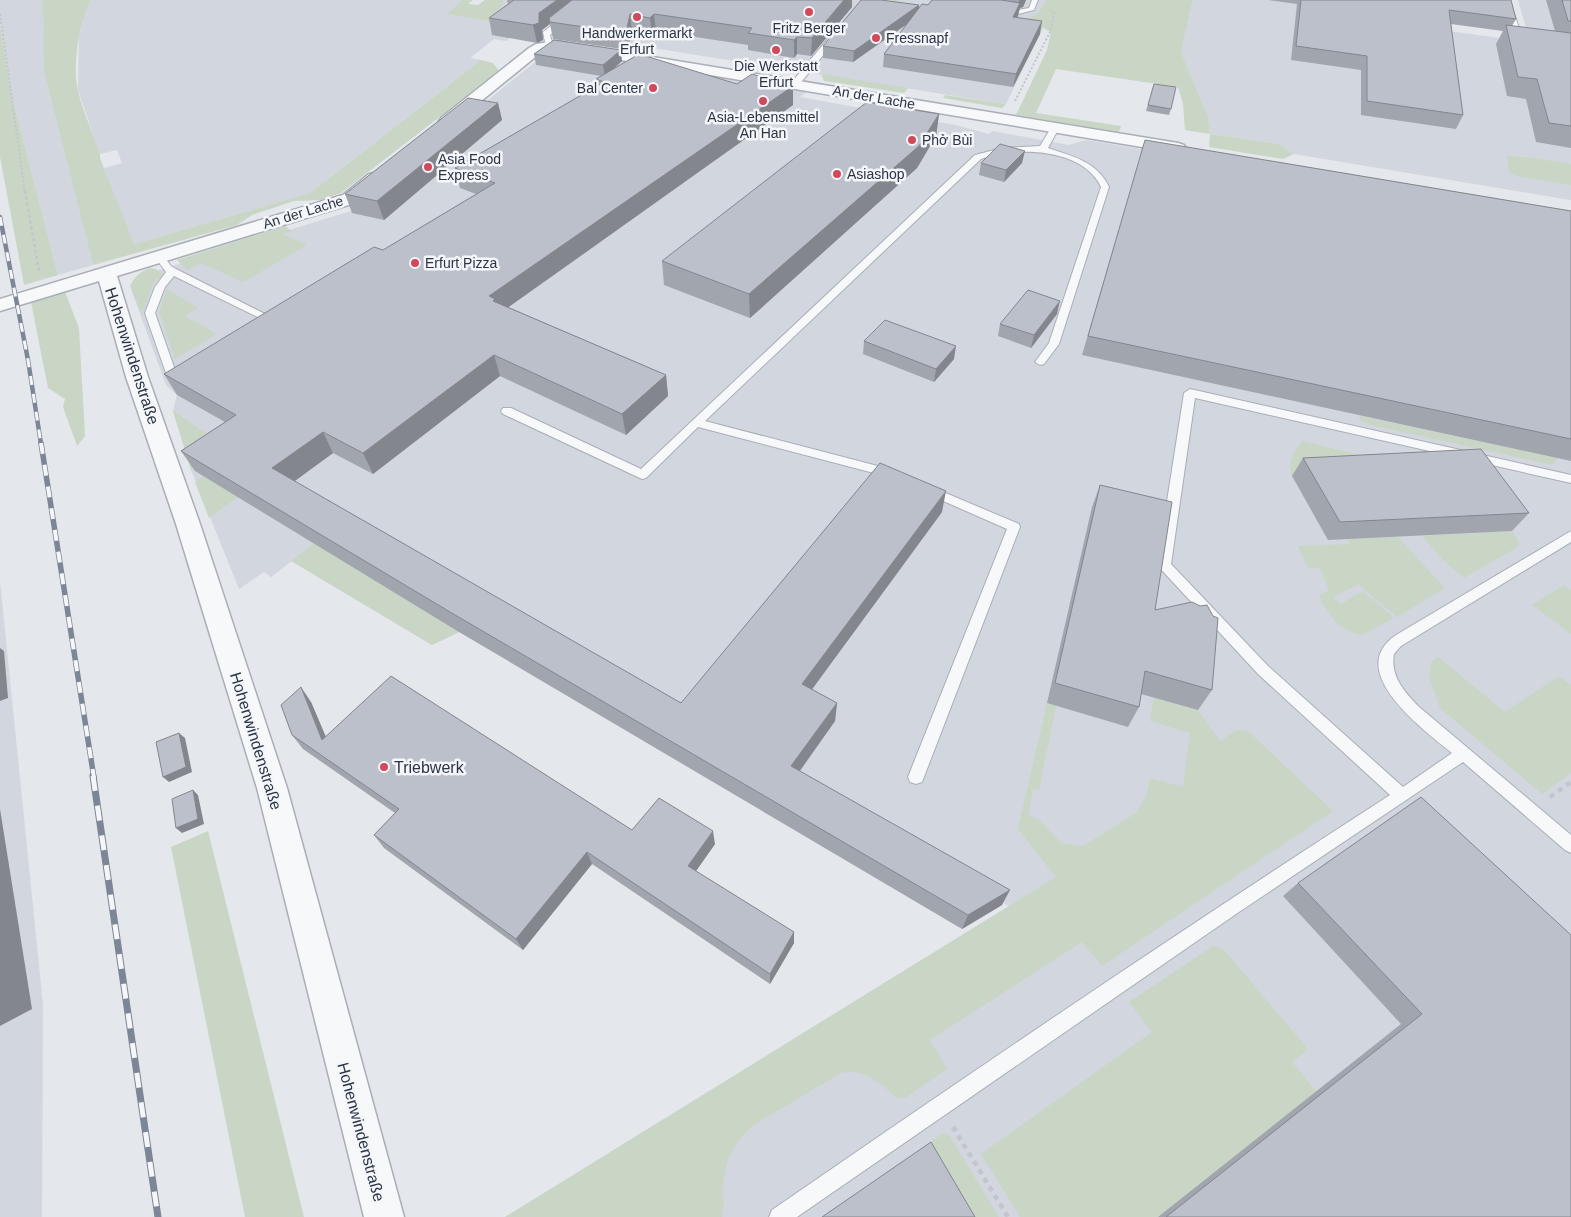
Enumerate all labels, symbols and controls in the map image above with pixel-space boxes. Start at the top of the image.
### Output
marker: Fritz Berger [803,6,815,18]
marker: Handwerkermarkt Erfurt [631,11,643,23]
place label: Fritz Berger [772,20,846,36]
place label: Handwerkermarkt Erfurt [582,25,692,57]
place label: Fressnapf [886,30,948,46]
marker: Fressnapf [870,32,882,44]
marker: Die Werkstatt Erfurt [770,44,782,56]
place label: Die Werkstatt Erfurt [734,58,818,90]
place label: Bal Center [577,80,643,96]
marker: Bal Center [647,82,659,94]
street label: An der Lache [832,82,917,112]
marker: Asia-Lebensmittel An Han [757,95,769,107]
place label: Asia-Lebensmittel An Han [707,109,819,141]
place label: Phở Bùi [922,132,972,148]
marker: Phở Bùi [906,134,918,146]
place label: Asia Food Express [438,151,501,183]
marker: Asia Food Express [422,161,434,173]
place label: Asiashop [847,166,905,182]
marker: Asiashop [831,168,843,180]
street label: An der Lache [261,192,345,232]
place label: Erfurt Pizza [425,255,498,271]
marker: Erfurt Pizza [409,257,421,269]
street label: Hohenwindenstraße [102,285,162,427]
street label: Hohenwindenstraße [227,670,285,812]
place label: Triebwerk [394,759,465,776]
marker: Triebwerk [378,761,390,773]
street label: Hohenwindenstraße [334,1061,388,1203]

